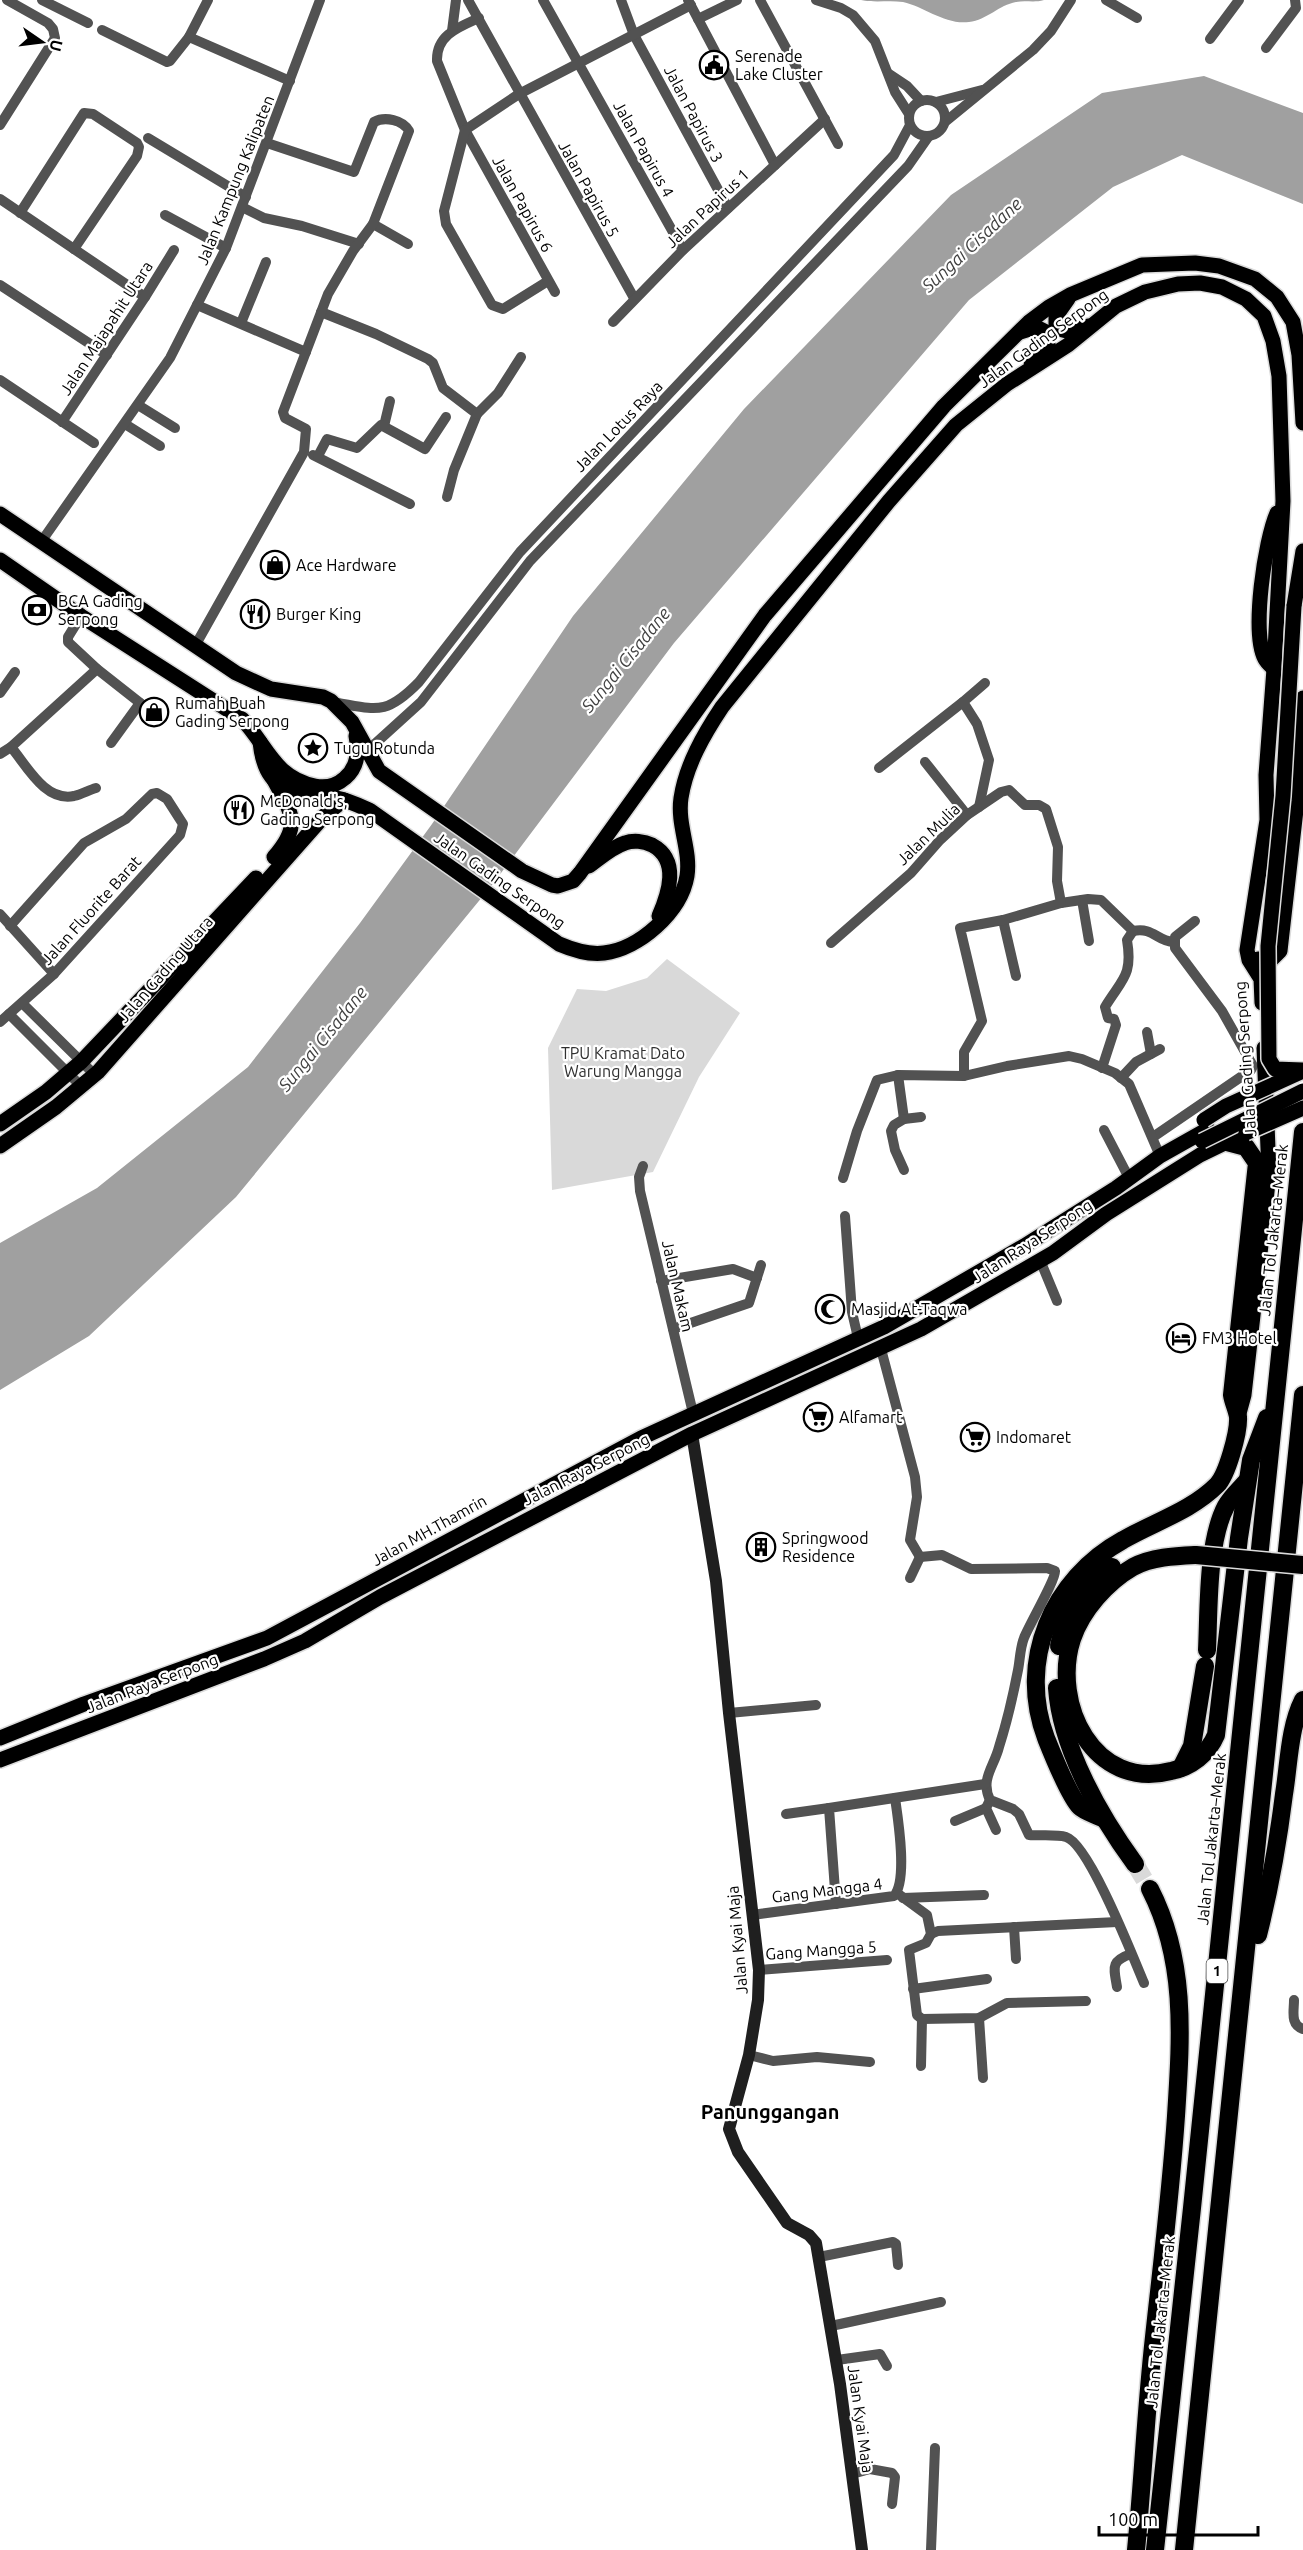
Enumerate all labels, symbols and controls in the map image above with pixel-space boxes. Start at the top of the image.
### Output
north arrow [12,12,72,72]
text: U [46,38,67,53]
place label: Serenade Lake Cluster [735,47,823,83]
public building icon: Serenade Lake Cluster [698,49,730,81]
street label: Jalan Papirus 3 [661,63,727,165]
street label: Jalan Kampung Kalipaten [193,93,277,267]
street label: Jalan Papirus 4 [610,98,678,200]
street label: Jalan Papirus 5 [555,138,623,240]
street label: Jalan Papirus 6 [489,153,557,255]
street label: Jalan Papirus 1 [662,165,752,251]
water label: Sungai Cisadane [917,193,1025,296]
street label: Jalan Majapahit Utara [56,258,156,398]
street label: Jalan Gading Serpong [975,285,1111,391]
street label: Jalan Lotus Raya [570,377,666,475]
shop icon: Ace Hardware [259,549,291,581]
place label: Ace Hardware [296,556,397,574]
place label: BCA Gading Serpong [58,592,143,628]
bank icon: BCA Gading Serpong [21,594,53,626]
restaurant icon: Burger King [239,598,271,630]
water label: Sungai Cisadane [576,603,674,717]
place label: Burger King [276,605,361,623]
place label: Rumah Buah Gading Serpong [175,694,289,730]
shop icon: Rumah Buah Gading Serpong [138,696,170,728]
place icon: Tugu Rotunda [297,732,329,764]
place label: Tugu Rotunda [334,739,435,757]
place label: McDonald's, Gading Serpong [260,792,374,828]
restaurant icon: McDonald's, Gading Serpong [223,794,255,826]
street label: Jalan Mulia [893,799,963,869]
street label: Jalan Gading Serpong [431,828,569,932]
street label: Jalan Fluorite Barat [37,851,145,968]
street label: Jalan Gading Utara [114,912,216,1026]
street label: Jalan Gading Serpong [1231,981,1259,1137]
water label: Sungai Cisadane [273,982,371,1096]
park label: TPU Kramat Dato Warung Mangga [561,1044,685,1080]
street label: Jalan Tol Jakarta–Merak [1255,1143,1291,1317]
street label: Jalan Raya Serpong [969,1195,1095,1287]
street label: Jalan Makam [659,1238,697,1334]
mosque icon: Masjid At-Taqwa [814,1293,846,1325]
place label: Masjid At-Taqwa [851,1300,968,1318]
hotel icon: FM3 Hotel [1165,1322,1197,1354]
place label: FM3 Hotel [1202,1329,1277,1347]
supermarket icon: Alfamart [802,1401,834,1433]
place label: Alfamart [839,1408,903,1426]
supermarket icon: Indomaret [959,1421,991,1453]
place label: Indomaret [996,1428,1072,1446]
street label: Jalan Raya Serpong [520,1429,652,1509]
street label: Jalan MH.Thamrin [368,1491,490,1569]
place label: Springwood Residence [782,1529,869,1565]
building icon: Springwood Residence [745,1531,777,1563]
street label: Jalan Raya Serpong [84,1650,220,1716]
street label: Jalan Tol Jakarta–Merak [1193,1752,1229,1926]
street label: Gang Mangga 4 [771,1874,883,1906]
street label: Jalan Kyai Maja [723,1885,751,1995]
street label: Gang Mangga 5 [765,1937,877,1963]
road number: 1 [1206,1959,1228,1983]
district label: Panunggangan [701,2100,839,2123]
street label: Jalan Tol Jakarta–Merak [1142,2235,1178,2409]
street label: Jalan Kyai Maja [845,2364,877,2474]
scale bar [1099,2499,1258,2537]
text: 100 m [1108,2509,1158,2529]

